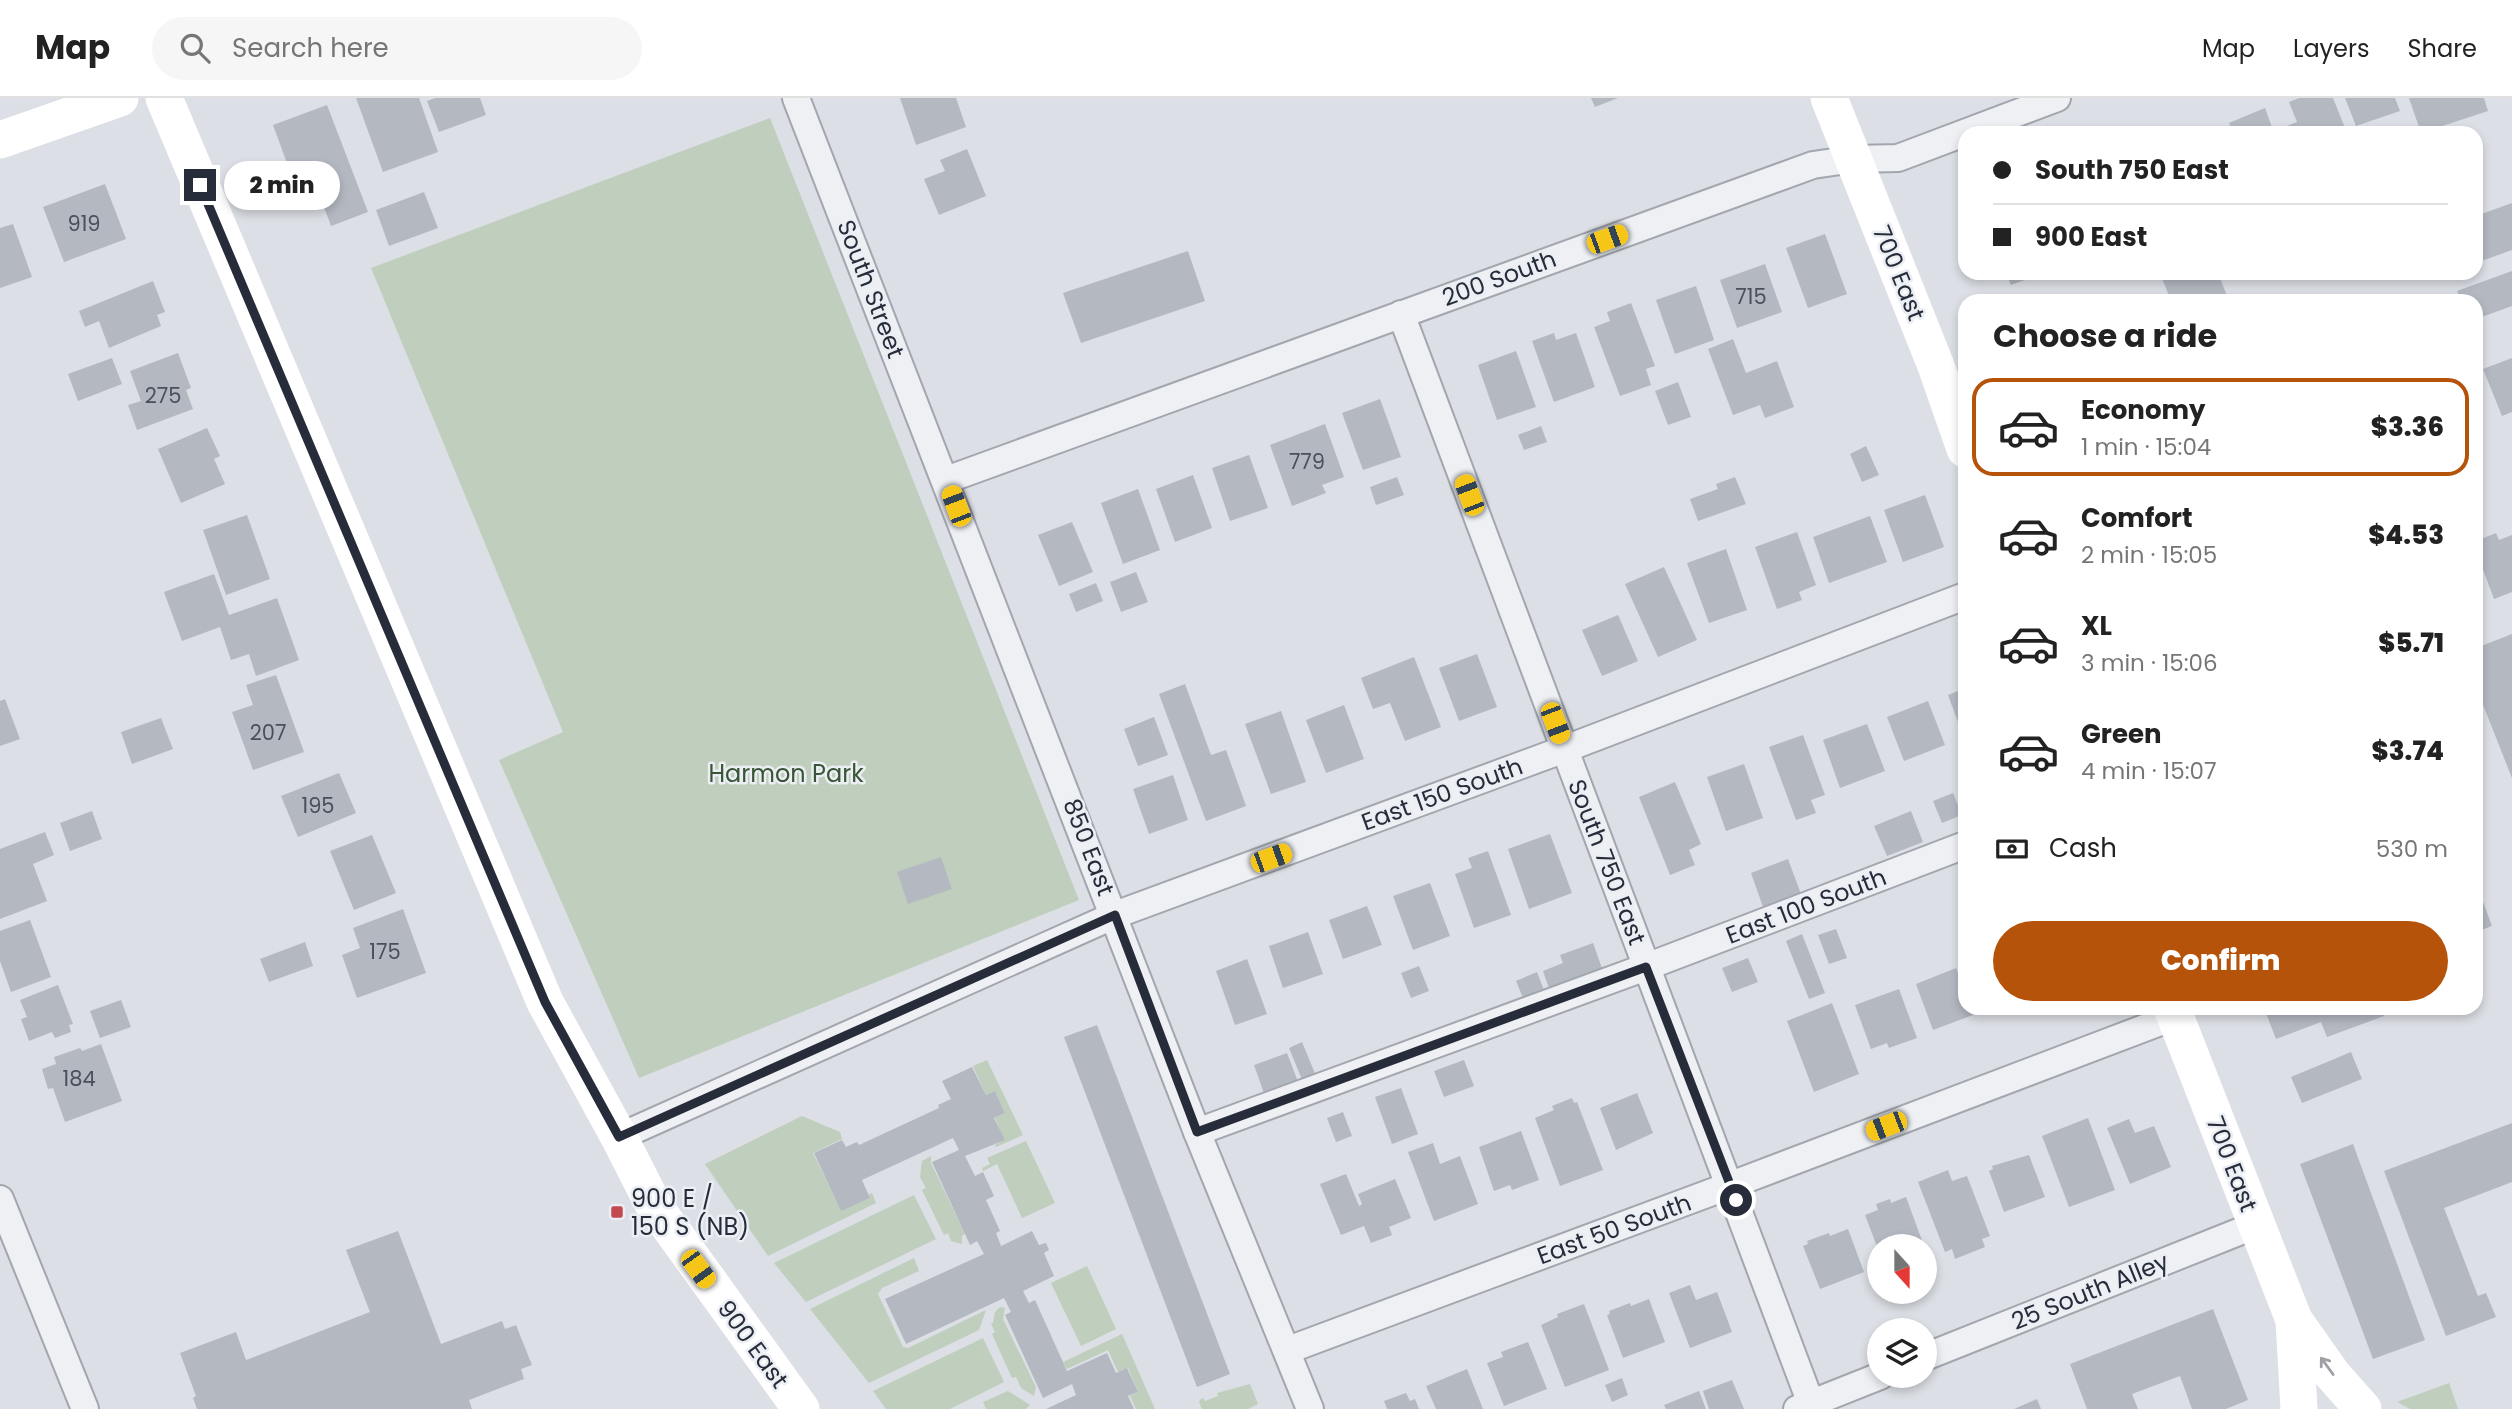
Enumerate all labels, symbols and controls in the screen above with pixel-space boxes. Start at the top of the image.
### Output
search box [152,17,642,80]
text: Map [35,24,110,71]
icon: search [176,29,214,67]
text: Search here [232,30,389,66]
text: Map [2202,32,2255,65]
text: Layers [2293,32,2369,65]
text: Share [2407,32,2477,65]
text: South 750 East [2035,152,2229,188]
callout: 2 min [224,160,340,210]
route end [184,169,216,201]
text: 2 min [250,169,314,201]
house number: 919 [67,209,101,238]
street label: South Street [830,215,912,363]
text: 900 East [2035,219,2147,255]
street label: 700 East [1865,221,1933,325]
car [1584,222,1631,256]
street label: 200 South [1437,242,1561,314]
house number: 715 [1735,282,1767,311]
text: Choose a ride [1993,313,2217,358]
house number: 275 [145,381,181,410]
text: Economy [2081,392,2205,428]
icon: car [1997,396,2060,459]
text: $3.36 [2371,409,2444,445]
text: 1 min · 15:04 [2081,431,2211,463]
house number: 779 [1289,447,1325,476]
car [1452,472,1487,518]
car [939,483,974,529]
text: Comfort [2081,500,2193,536]
icon: car [1997,504,2060,567]
text: $4.53 [2368,517,2444,553]
text: 2 min · 15:05 [2081,539,2217,571]
text: XL [2081,608,2112,644]
icon: car [1997,612,2060,675]
text: $5.71 [2378,625,2444,661]
text: 3 min · 15:06 [2081,647,2218,679]
car [1538,700,1573,746]
text: Green [2081,716,2162,752]
house number: 207 [250,718,286,747]
icon: car [1997,720,2060,783]
text: $3.74 [2372,733,2444,769]
street label: East 150 South [1357,750,1527,838]
text: 4 min · 15:07 [2081,755,2217,787]
park label: Harmon Park [708,757,864,790]
street label: South 750 East [1560,775,1654,949]
house number: 195 [301,791,335,820]
street label: 850 East [1055,794,1123,900]
icon: cash [1993,830,2031,868]
text: Cash [2049,830,2117,866]
text: 530 m [2376,833,2448,865]
car [1248,841,1295,875]
street label: East 100 South [1721,860,1891,952]
button: Confirm [1993,921,2448,1001]
house number: 175 [369,937,401,966]
house number: 184 [62,1064,96,1093]
car [1863,1109,1910,1143]
street label: 700 East [2199,1112,2265,1216]
place label: 900 E / 150 S (NB) [631,1182,749,1243]
route start [1720,1184,1752,1216]
street label: East 50 South [1532,1186,1696,1272]
marker: 900 E / 150 S (NB) [609,1204,625,1220]
north arrow [1867,1234,1937,1304]
map controls [1867,1234,1937,1388]
street label: 25 South Alley [2006,1244,2174,1338]
car [678,1246,719,1292]
street label: 900 East [710,1293,796,1395]
button: layers [1867,1318,1937,1388]
one-way arrow [2319,1357,2334,1376]

